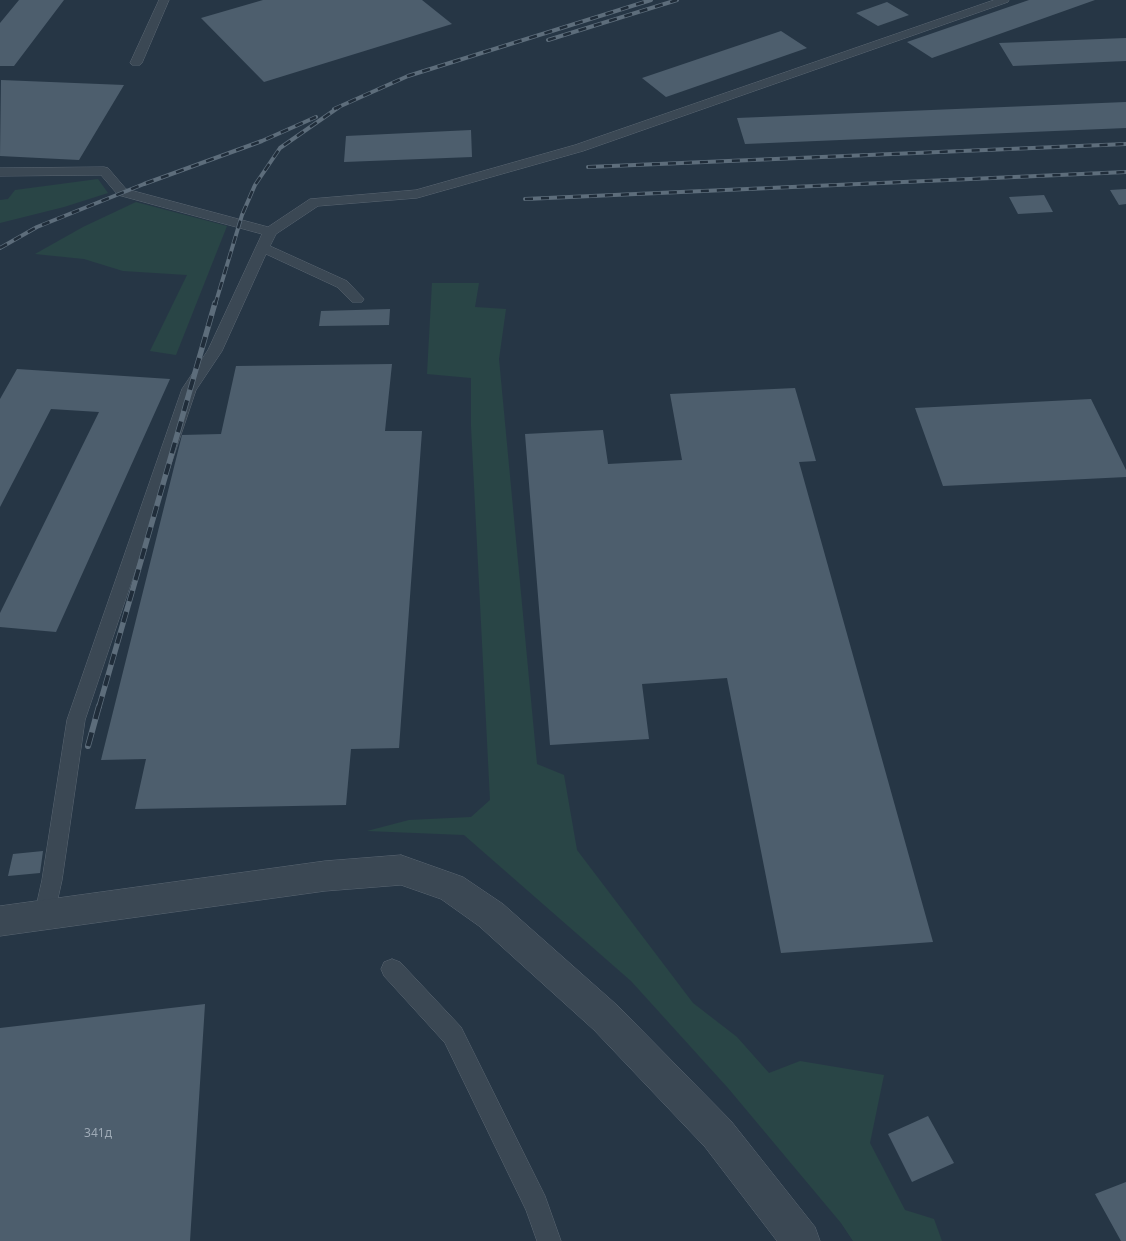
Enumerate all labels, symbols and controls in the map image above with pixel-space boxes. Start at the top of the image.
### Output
house number: 341д [84,1127,112,1141]

